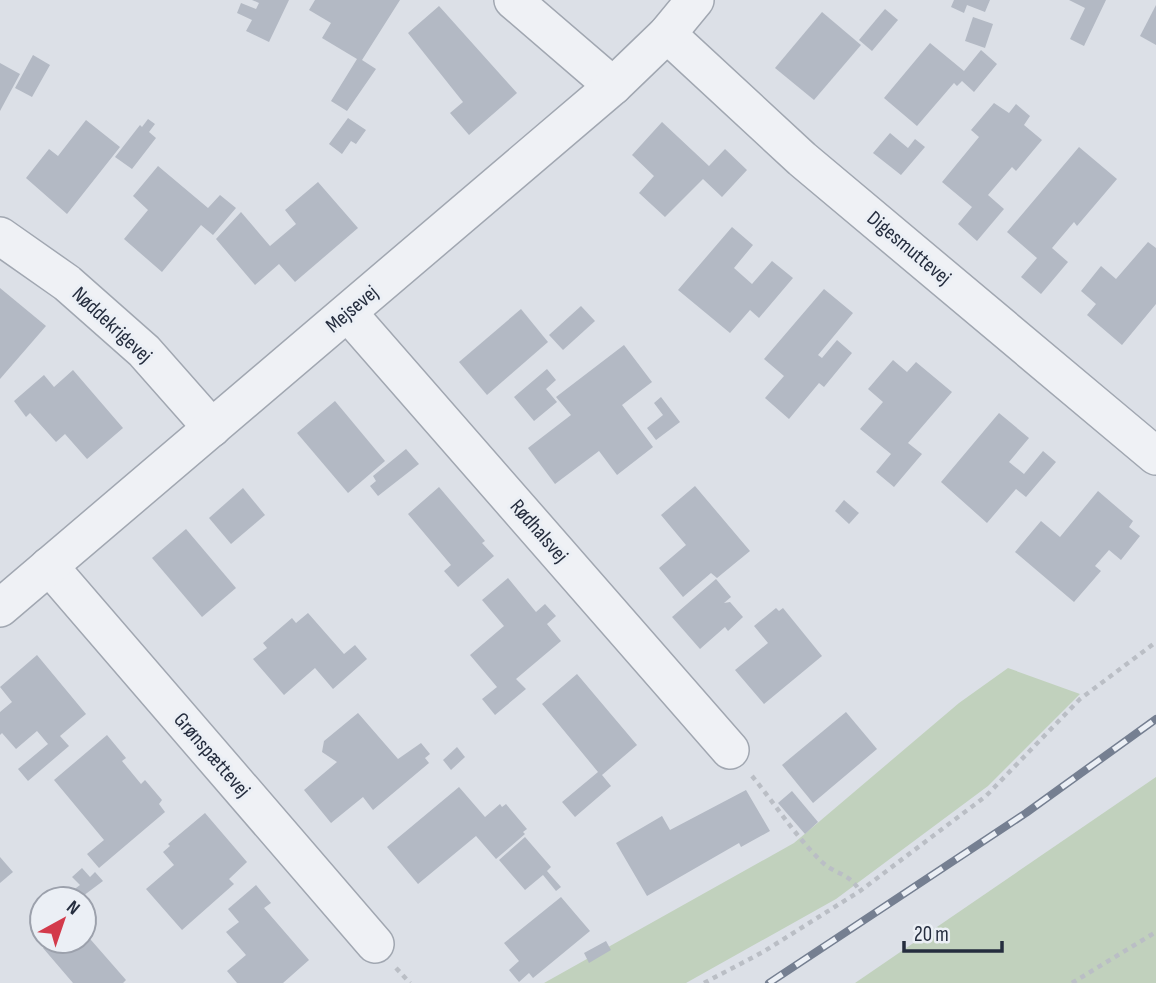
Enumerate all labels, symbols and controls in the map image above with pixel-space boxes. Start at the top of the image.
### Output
street label: Digesmuttevej [862,206,956,290]
street label: Mejsevej [321,280,383,338]
street label: Nøddekrigevej [67,282,157,368]
street label: Rødhalsvej [505,494,573,568]
street label: Grønspættevej [169,708,255,802]
north arrow [28,885,98,955]
text: N [62,896,84,920]
scale bar [904,909,1002,953]
text: 20 m [914,922,949,947]

